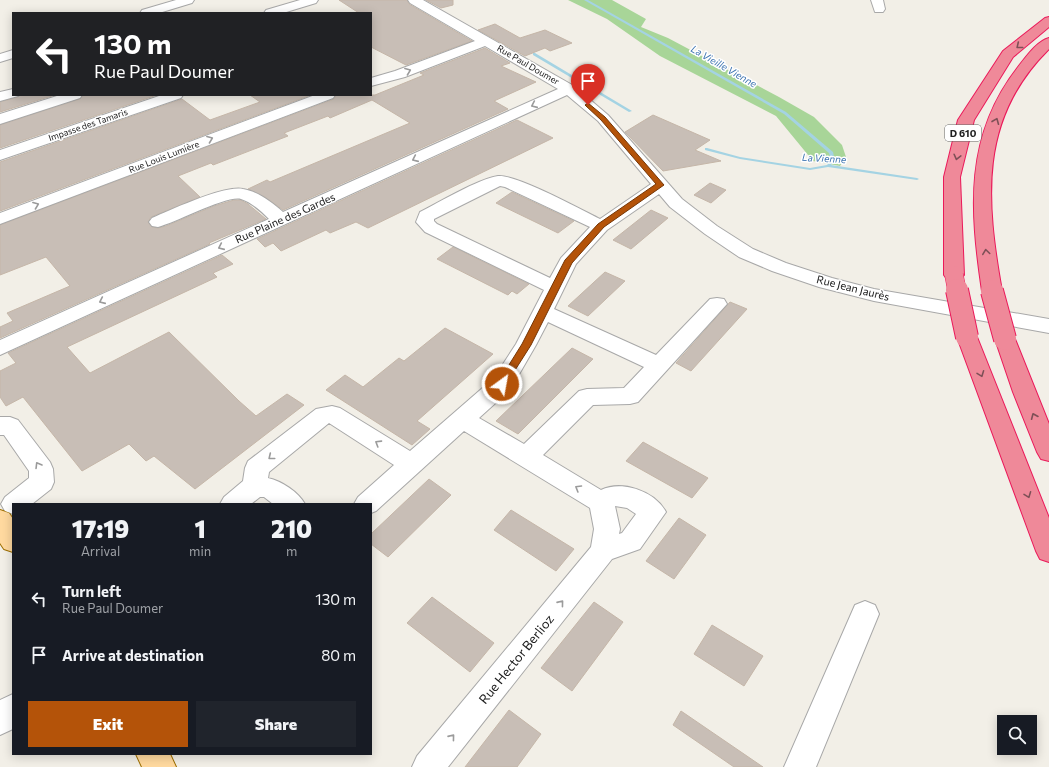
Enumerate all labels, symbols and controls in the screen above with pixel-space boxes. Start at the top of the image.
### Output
text: 130 m [94,26,171,60]
icon: left [28,28,80,80]
one-way arrow [1016,41,1023,48]
street label: Rue Paul Doumer [495,42,562,87]
water label: La Vieille Vienne [689,42,760,90]
text: Rue Paul Doumer [94,60,234,82]
pin [571,64,605,105]
one-way arrow [405,67,412,75]
icon: arrive [577,70,599,92]
one-way arrow [530,100,538,108]
street label: Impasse des Tamaris [47,106,129,143]
one-way arrow [991,118,999,125]
road number: D 610 [945,125,981,141]
one-way arrow [207,136,214,144]
street label: Rue Louis Lumière [127,138,201,175]
water label: La Vienne [802,151,847,165]
one-way arrow [953,153,962,160]
one-way arrow [412,154,420,162]
street label: Rue Plaine des Gardes [233,190,337,246]
one-way arrow [33,202,40,210]
one-way arrow [217,242,225,250]
one-way arrow [982,249,991,256]
street label: Rue Jean Jaurès [815,272,891,304]
one-way arrow [99,296,107,304]
position arrow [481,363,523,405]
one-way arrow [977,370,985,377]
one-way arrow [1030,413,1038,420]
one-way arrow [375,440,382,448]
one-way arrow [269,452,276,459]
one-way arrow [35,462,42,469]
one-way arrow [575,486,582,493]
one-way arrow [1023,492,1031,499]
text: 17:19 [72,514,129,543]
text: 1 [195,514,206,543]
text: 210 [271,514,312,543]
text: Arrival [81,543,120,559]
text: min [189,543,211,559]
text: m [286,543,297,559]
text: Turn left [62,582,121,600]
icon: left [28,588,50,610]
text: 130 m [315,590,356,608]
text: Rue Paul Doumer [62,600,163,616]
one-way arrow [556,601,563,608]
street label: Rue Hector Berlioz [475,611,557,707]
icon: arrive [28,644,50,666]
text: Arrive at destination [62,646,204,664]
text: 80 m [321,646,356,664]
button: Exit [28,701,188,747]
button: Share [196,701,356,747]
map controls [997,715,1037,755]
button: search [997,715,1037,755]
one-way arrow [448,734,455,741]

